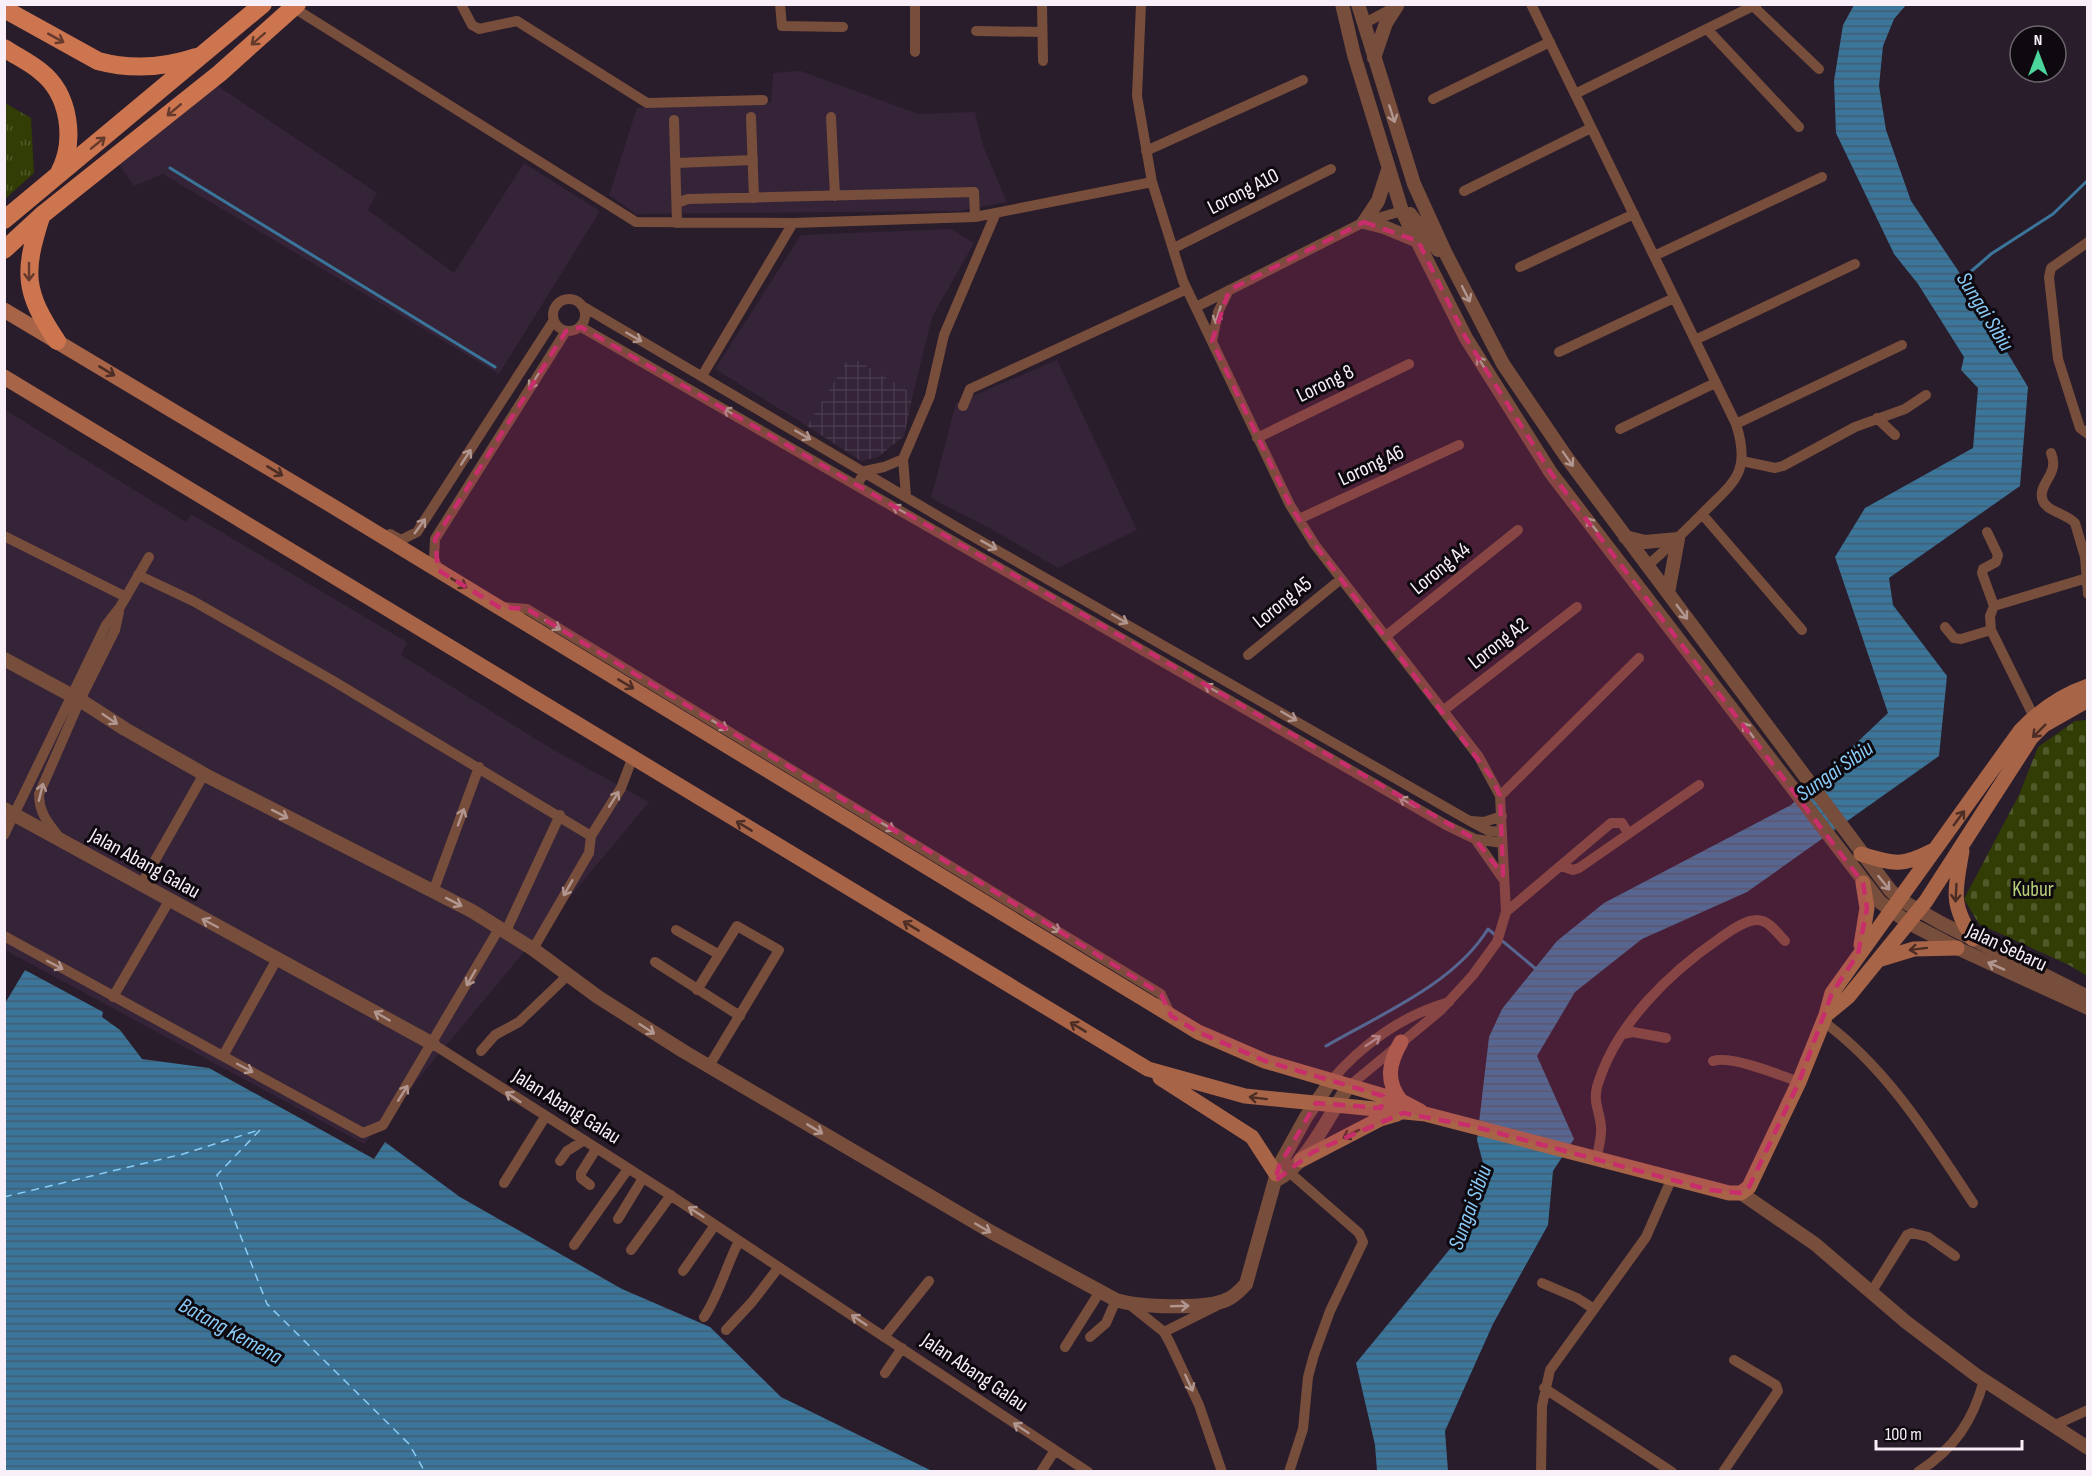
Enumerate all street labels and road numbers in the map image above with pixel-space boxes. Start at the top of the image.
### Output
street label: Lorong A10 [1203,163,1283,220]
street label: Lorong 8 [1293,359,1358,408]
street label: Lorong A6 [1334,439,1408,491]
street label: Lorong A4 [1405,537,1475,600]
street label: Lorong A5 [1248,571,1317,634]
street label: Lorong A2 [1463,612,1533,675]
street label: Jalan Abang Galau [84,822,204,904]
street label: Jalan Sebaru [1962,918,2051,977]
street label: Jalan Abang Galau [507,1063,625,1150]
street label: Jalan Abang Galau [916,1327,1033,1417]

